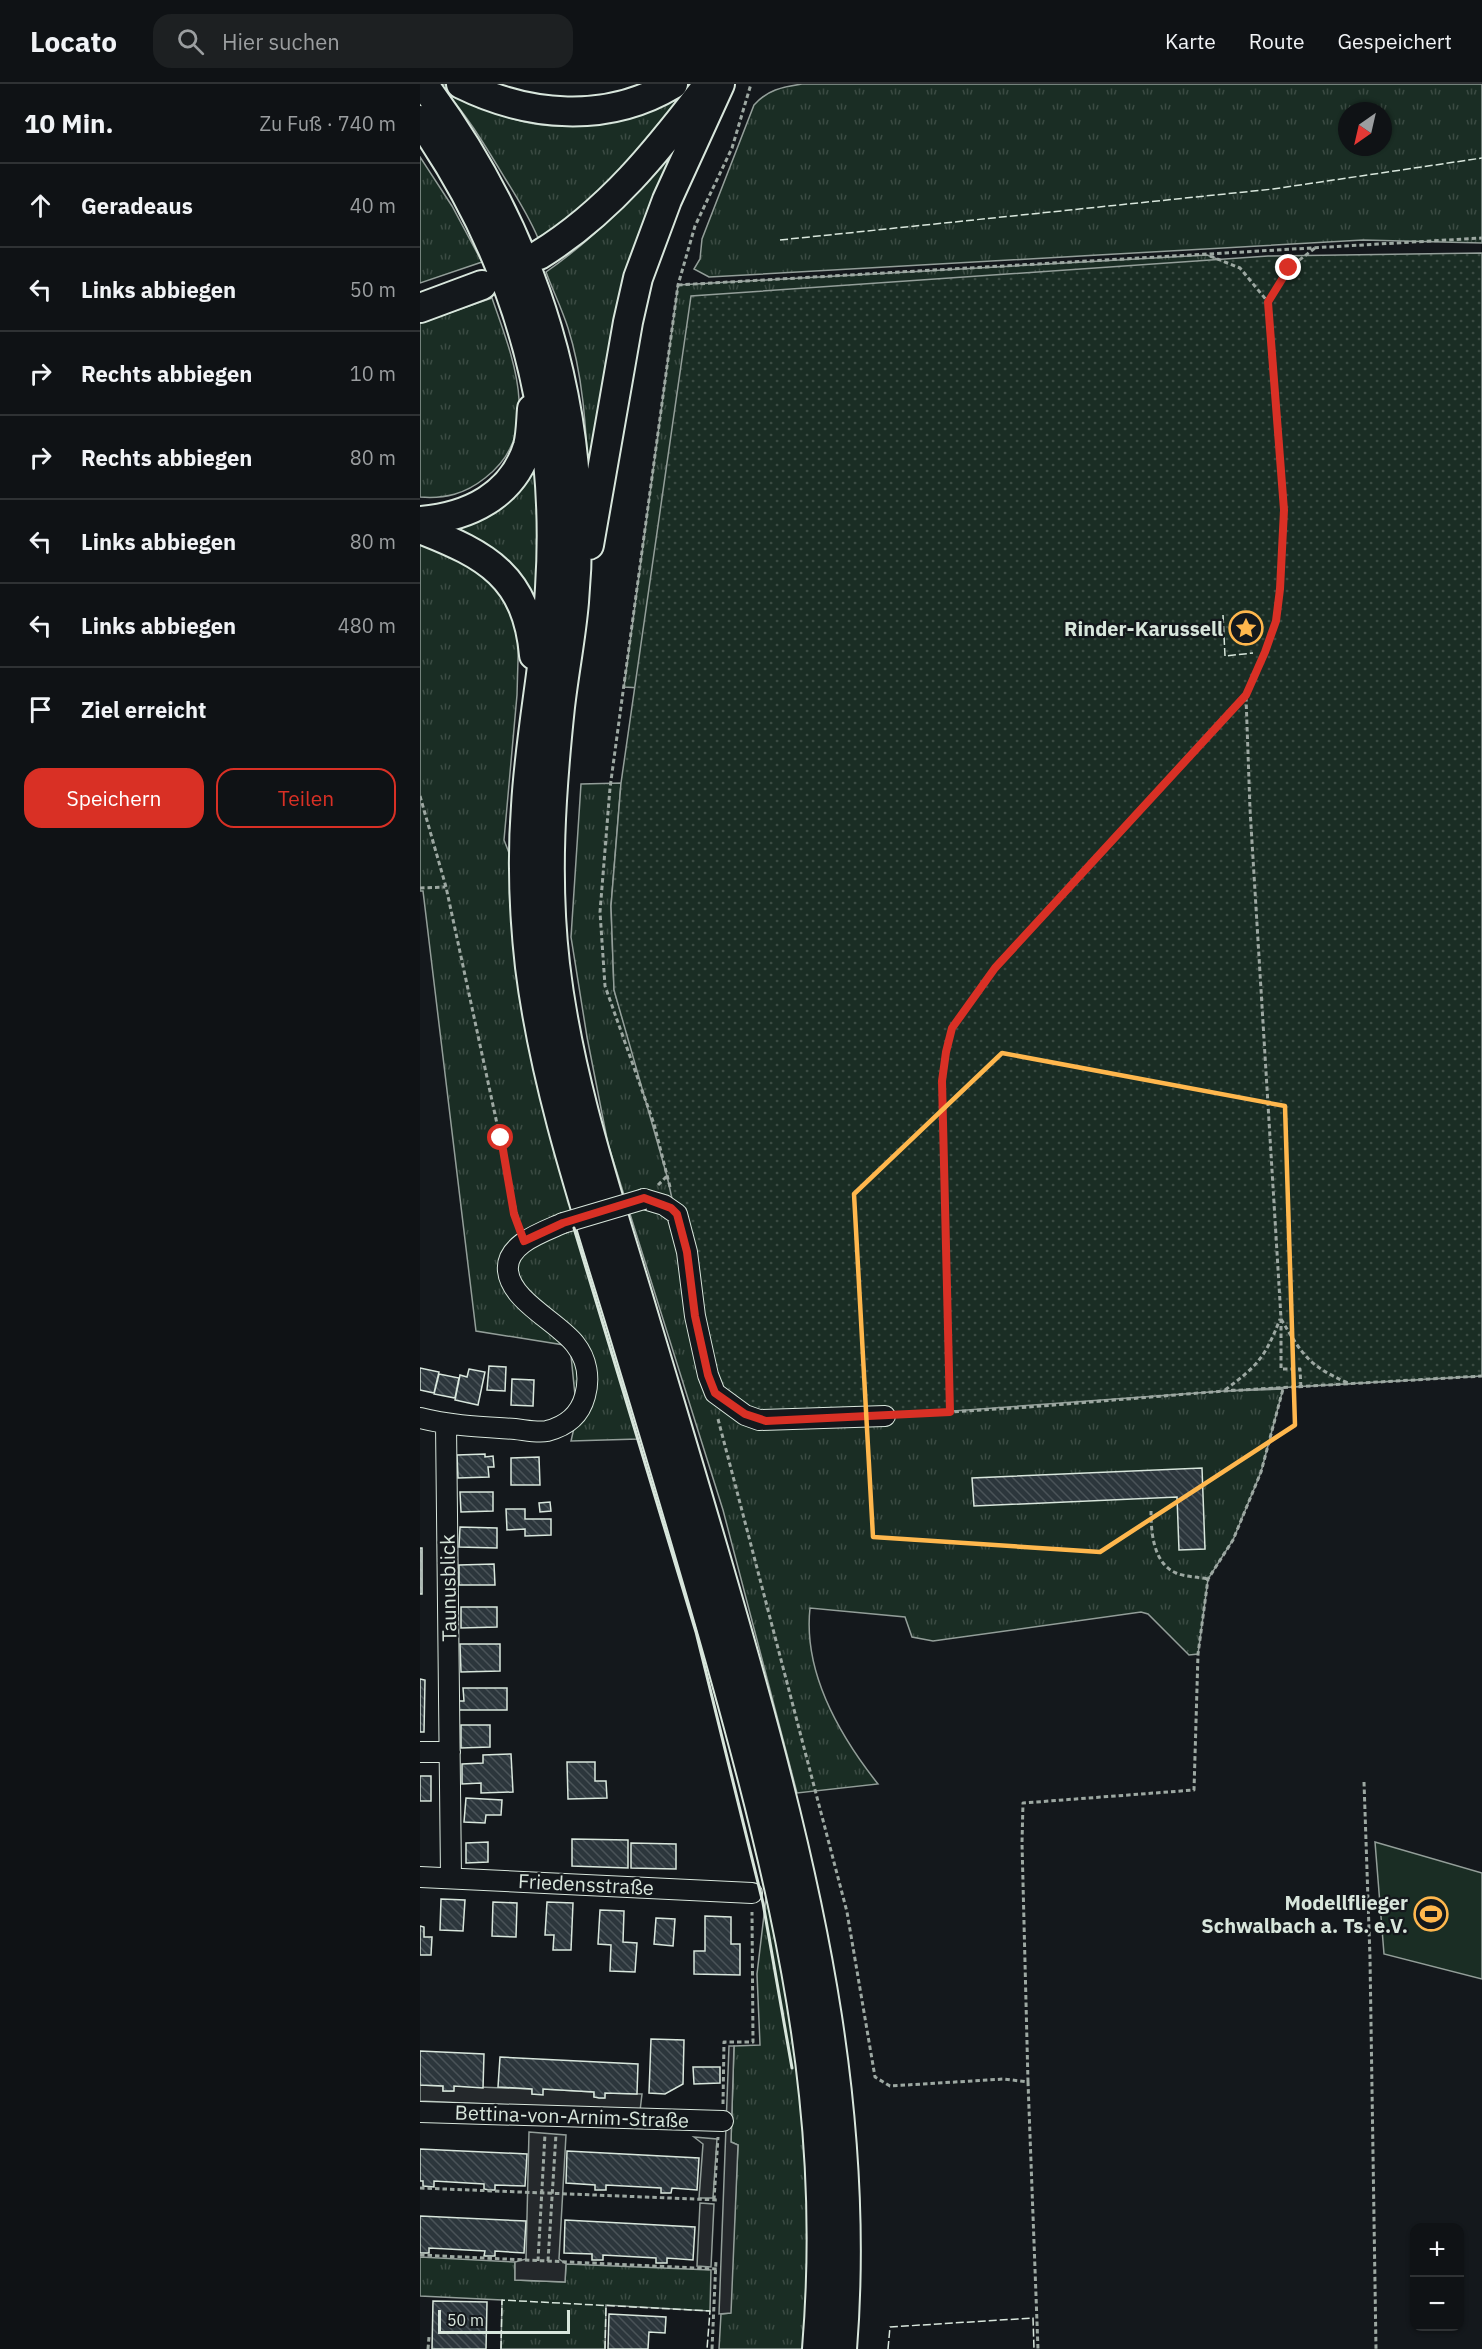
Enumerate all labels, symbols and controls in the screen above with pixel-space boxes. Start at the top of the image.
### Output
search box [153,14,573,68]
text: Locato [30,23,117,60]
icon: search [174,25,207,58]
text: Hier suchen [222,27,340,56]
text: Karte [1165,27,1216,55]
text: Route [1249,27,1305,55]
text: Gespeichert [1338,27,1452,55]
north arrow [1338,102,1392,156]
text: 10 Min. [24,106,114,140]
text: Zu Fuß · 740 m [259,110,396,137]
icon: ahead [24,189,57,222]
text: Geradeaus [81,191,193,220]
text: 40 m [350,192,396,219]
route end [1275,254,1301,280]
icon: left [24,273,57,306]
text: Links abbiegen [81,275,236,304]
text: 50 m [350,276,396,303]
icon: right [24,357,57,390]
text: Rechts abbiegen [81,359,252,388]
text: 10 m [350,360,396,387]
icon: right [24,441,57,474]
text: Rechts abbiegen [81,443,252,472]
text: 80 m [350,444,396,471]
icon: left [24,525,57,558]
text: Links abbiegen [81,527,236,556]
text: 80 m [350,528,396,555]
icon: left [24,609,57,642]
place icon: Rinder-Karussell [1228,610,1264,646]
text: Links abbiegen [81,611,236,640]
text: 480 m [338,612,396,639]
place label: Rinder-Karussell [1064,615,1223,642]
icon: arrive [24,693,57,726]
text: Ziel erreicht [81,695,206,724]
button: Speichern [24,768,204,828]
button: Teilen [216,768,396,828]
route start [487,1124,513,1150]
street label: Taunusblick [434,1534,462,1642]
street label: Friedensstraße [517,1867,655,1901]
place label: Modellflieger Schwalbach a. Ts. e.V. [1201,1889,1408,1939]
sports icon: Modellflieger Schwalbach a. Ts. e.V. [1413,1896,1449,1932]
street label: Bettina-von-Arnim-Straße [454,2098,690,2134]
map controls [1410,2223,1464,2331]
button: + [1410,2223,1464,2277]
button: − [1410,2277,1464,2331]
scale bar [438,2307,570,2334]
text: 50 m [447,2310,484,2330]

